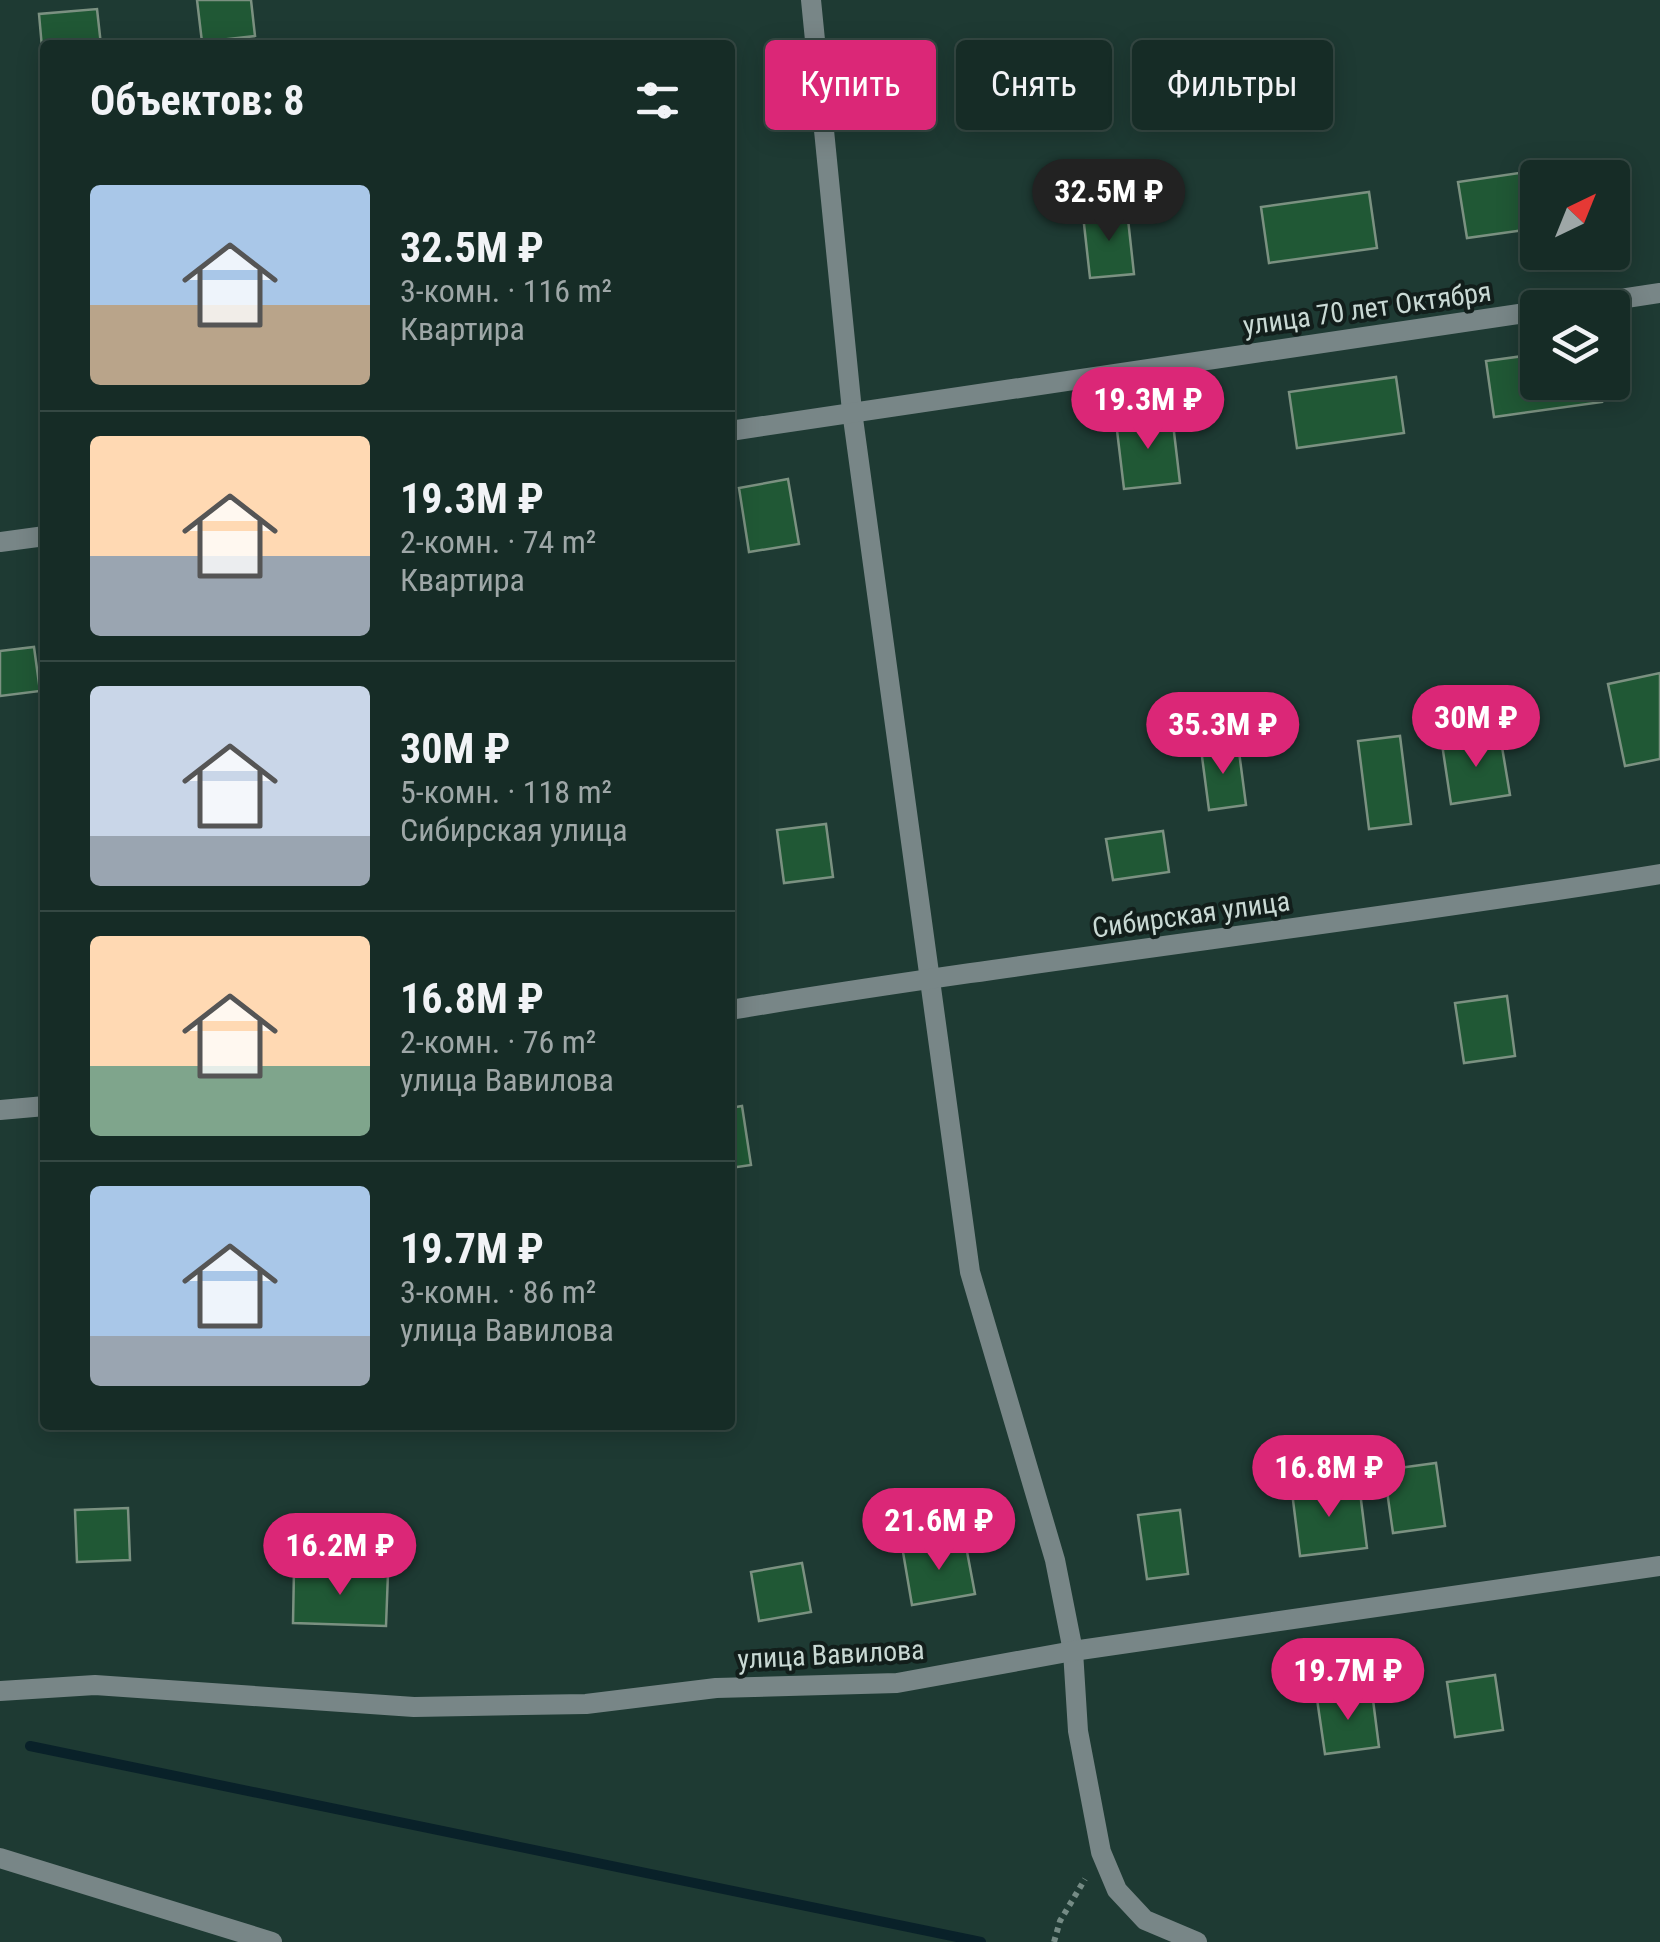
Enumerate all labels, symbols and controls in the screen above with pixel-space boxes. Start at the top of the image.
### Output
chip: Купить [765,40,936,130]
chip: Снять [956,40,1112,130]
chip: Фильтры [1132,40,1333,130]
icon: filters [630,73,685,128]
text: Объектов: 8 [90,76,304,125]
pin: 32.5M ₽ [1017,159,1201,244]
north arrow [1520,160,1630,270]
map controls [1520,160,1630,400]
text: 32.5M ₽ [1054,172,1164,210]
text: 32.5M ₽ [400,223,544,272]
icon: home [170,225,290,345]
text: 3-комн. · 116 m² [400,272,612,310]
street label: улица 70 лет Октября [1241,275,1493,342]
button: layers [1520,290,1630,400]
text: Квартира [400,310,525,348]
pin: 19.3M ₽ [1056,367,1240,452]
text: 19.3M ₽ [1093,380,1203,418]
text: 19.3M ₽ [400,474,544,523]
icon: home [170,476,290,596]
text: 2-комн. · 74 m² [400,523,596,561]
text: Квартира [400,561,525,599]
pin: 30M ₽ [1406,685,1546,770]
pin: 35.3M ₽ [1131,692,1315,777]
text: 30M ₽ [1434,698,1518,736]
text: 35.3M ₽ [1168,705,1278,743]
text: 30M ₽ [400,724,510,773]
icon: home [170,726,290,846]
text: 5-комн. · 118 m² [400,773,612,811]
text: Сибирская улица [400,811,627,849]
street label: Сибирская улица [1090,884,1292,945]
text: 16.8M ₽ [400,974,544,1023]
icon: home [170,976,290,1096]
text: 2-комн. · 76 m² [400,1023,596,1061]
text: улица Вавилова [400,1061,614,1099]
text: 19.7M ₽ [400,1224,544,1273]
icon: home [170,1226,290,1346]
text: 3-комн. · 86 m² [400,1273,596,1311]
text: улица Вавилова [400,1311,614,1349]
pin: 16.8M ₽ [1237,1435,1421,1520]
text: 16.8M ₽ [1274,1448,1384,1486]
pin: 21.6M ₽ [847,1488,1031,1573]
text: 21.6M ₽ [884,1501,994,1539]
pin: 16.2M ₽ [248,1513,432,1598]
text: 16.2M ₽ [285,1526,395,1564]
street label: улица Вавилова [737,1633,925,1676]
pin: 19.7M ₽ [1256,1638,1440,1723]
text: 19.7M ₽ [1293,1651,1403,1689]

